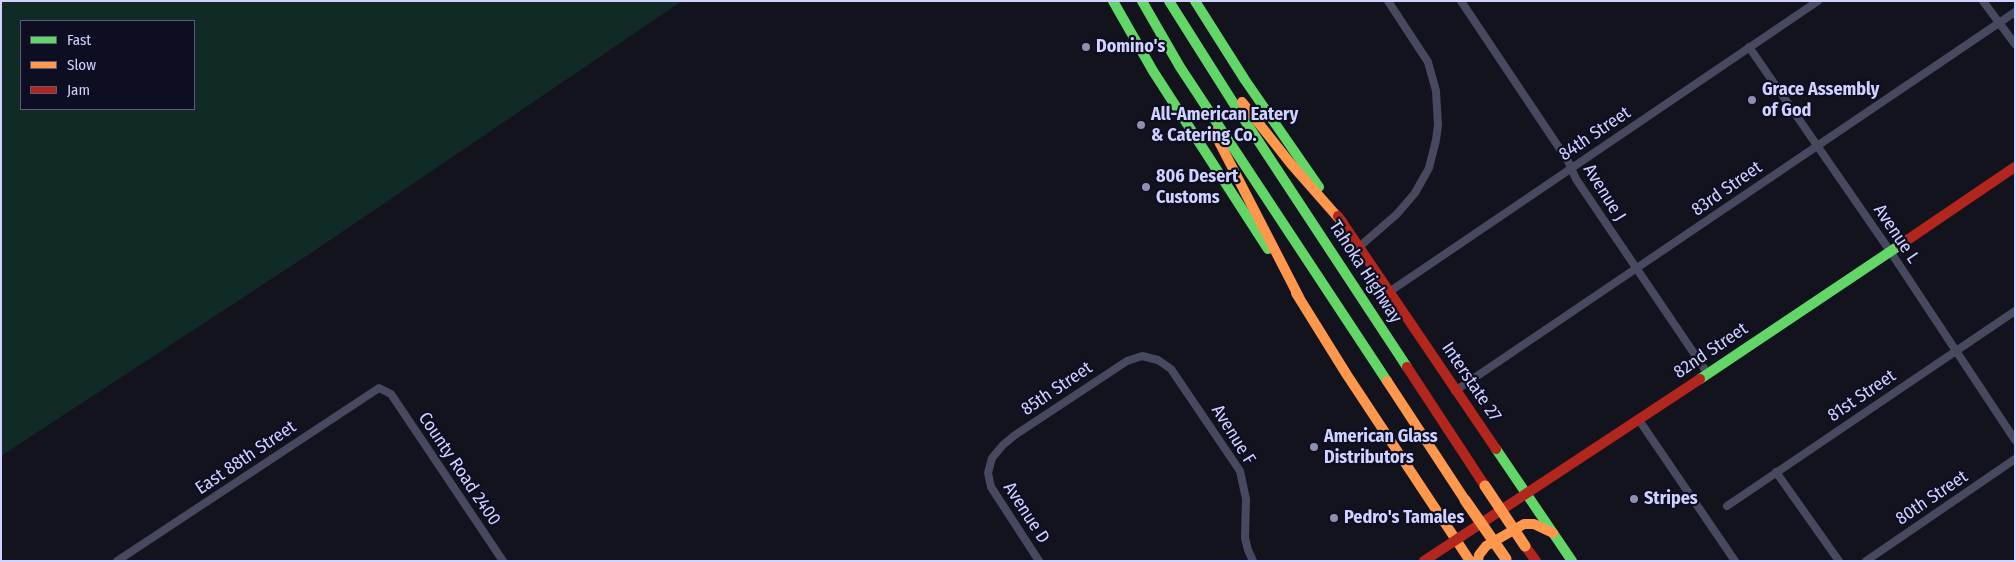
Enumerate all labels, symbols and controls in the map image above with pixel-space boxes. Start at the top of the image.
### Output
legend [20,20,195,110]
text: Fast [67,31,91,49]
place label: Domino's [1096,36,1165,58]
marker: Domino's [1080,41,1092,53]
text: Slow [67,56,96,74]
place label: Grace Assembly of God [1762,79,1879,122]
text: Jam [67,81,90,99]
marker: Grace Assembly of God [1746,94,1758,106]
street label: 84th Street [1555,102,1635,166]
place label: All-American Eatery & Catering Co. [1151,104,1298,146]
marker: All-American Eatery & Catering Co. [1135,119,1147,131]
street label: 83rd Street [1688,157,1766,221]
street label: Avenue J [1578,160,1630,226]
place label: 806 Desert Customs [1156,166,1238,208]
marker: 806 Desert Customs [1140,181,1152,193]
street label: Avenue L [1869,200,1923,268]
street label: Tahoka Highway [1324,217,1406,327]
street label: 82nd Street [1670,318,1752,384]
street label: Interstate 27 [1437,338,1505,426]
street label: 85th Street [1017,357,1097,421]
street label: 81st Street [1824,365,1900,427]
street label: Avenue F [1206,401,1260,469]
street label: County Road 2400 [413,408,505,530]
street label: East 88th Street [192,416,300,500]
place label: American Glass Distributors [1324,426,1438,468]
marker: American Glass Distributors [1308,441,1320,453]
street label: 80th Street [1892,466,1972,530]
street label: Avenue D [998,478,1054,548]
place label: Stripes [1644,488,1698,510]
marker: Stripes [1628,493,1640,505]
place label: Pedro's Tamales [1344,507,1464,529]
marker: Pedro's Tamales [1328,512,1340,524]

